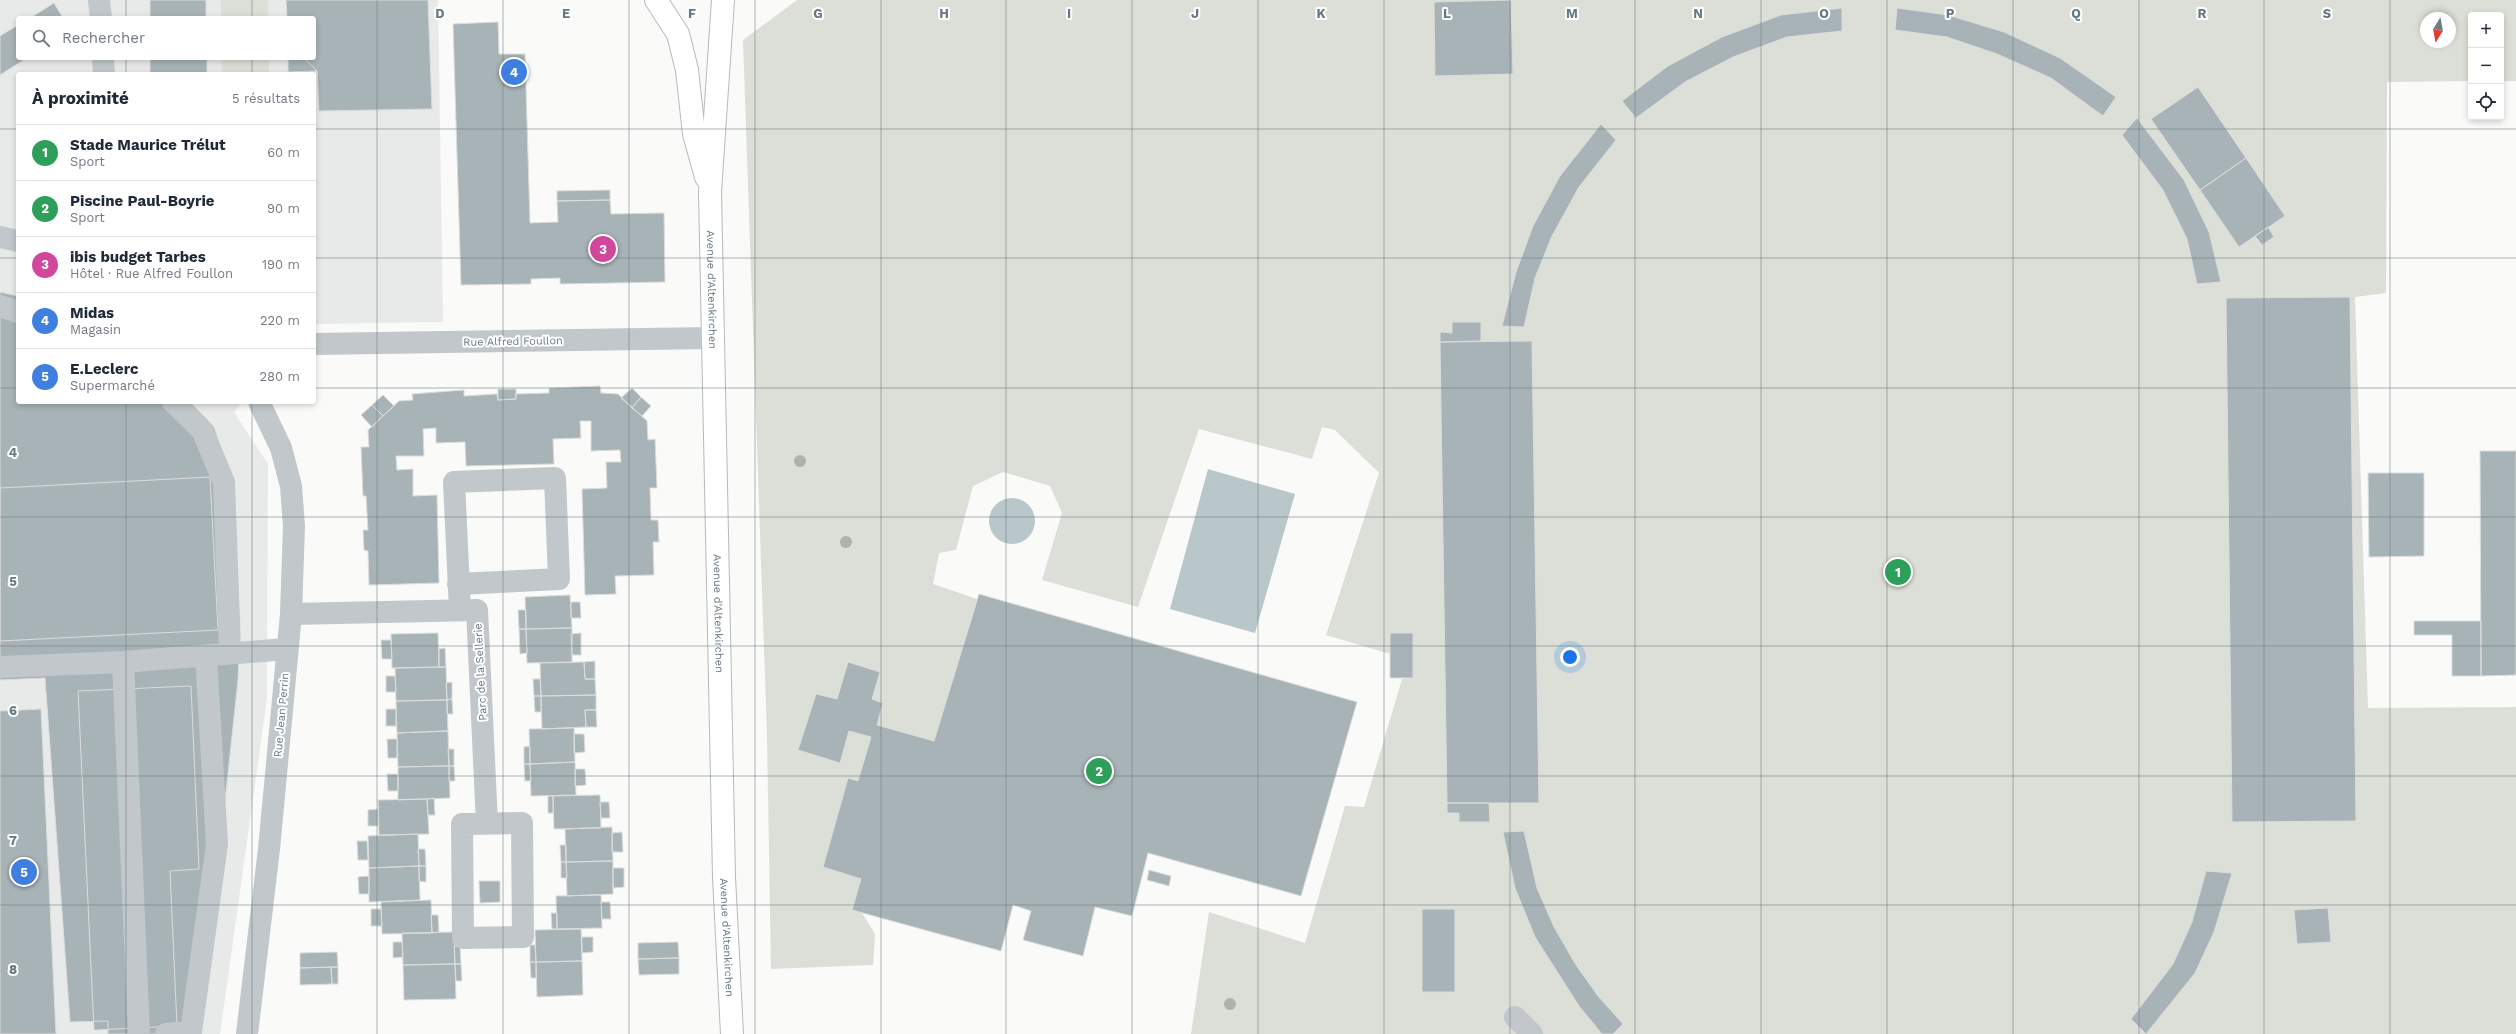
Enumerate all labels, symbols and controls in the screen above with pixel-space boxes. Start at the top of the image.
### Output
text: D [435,6,445,21]
text: E [562,6,570,21]
text: F [688,6,696,21]
text: G [813,6,823,21]
text: H [939,6,949,21]
text: I [1067,6,1071,21]
text: J [1191,6,1199,21]
text: K [1316,6,1326,21]
text: L [1443,6,1451,21]
text: M [1566,6,1578,21]
text: N [1693,6,1703,21]
text: O [1819,6,1829,21]
text: P [1946,6,1955,21]
text: Q [2071,6,2081,21]
text: R [2198,6,2207,21]
text: S [2323,6,2332,21]
north arrow [2420,12,2456,48]
map controls [2468,12,2504,120]
button: + [2468,12,2504,48]
search box [16,16,316,60]
icon: search [30,27,52,49]
text: Rechercher [62,29,145,47]
button: − [2468,48,2504,84]
pin: 4 [501,57,527,87]
button: locate [2468,84,2504,120]
text: À proximité [32,88,129,108]
text: 5 résultats [232,91,300,106]
text: Stade Maurice Trélut [70,136,226,154]
text: 1 [42,145,48,160]
text: 60 m [267,145,300,160]
text: Sport [70,154,105,169]
text: Piscine Paul-Boyrie [70,192,214,210]
text: 2 [41,201,49,216]
text: 90 m [267,201,300,216]
text: Sport [70,210,105,225]
street label: Avenue d'Altenkirchen [704,230,719,349]
pin: 3 [590,234,616,264]
text: ibis budget Tarbes [70,248,206,266]
text: 3 [41,257,49,272]
text: 190 m [262,257,300,272]
text: Hôtel · Rue Alfred Foullon [70,266,233,281]
text: Midas [70,304,114,322]
text: 4 [41,313,49,328]
text: 220 m [260,313,300,328]
text: Magasin [70,322,121,337]
street label: Rue Alfred Foullon [463,334,563,349]
text: E.Leclerc [70,360,139,378]
text: 5 [41,369,49,384]
text: 280 m [260,369,300,384]
text: Supermarché [70,378,155,393]
text: 4 [9,445,18,460]
street label: Avenue d'Altenkirchen [710,554,726,673]
pin: 1 [1885,557,1911,587]
text: 5 [9,574,17,589]
street label: Parc de la Sellerie [471,623,490,721]
your location [1560,647,1580,667]
street label: Rue Jean Perrin [271,672,292,758]
text: 6 [9,703,17,718]
pin: 2 [1086,756,1112,786]
text: 7 [9,833,17,848]
pin: 5 [11,857,37,887]
street label: Avenue d'Altenkirchen [717,878,736,997]
text: 8 [9,962,17,977]

